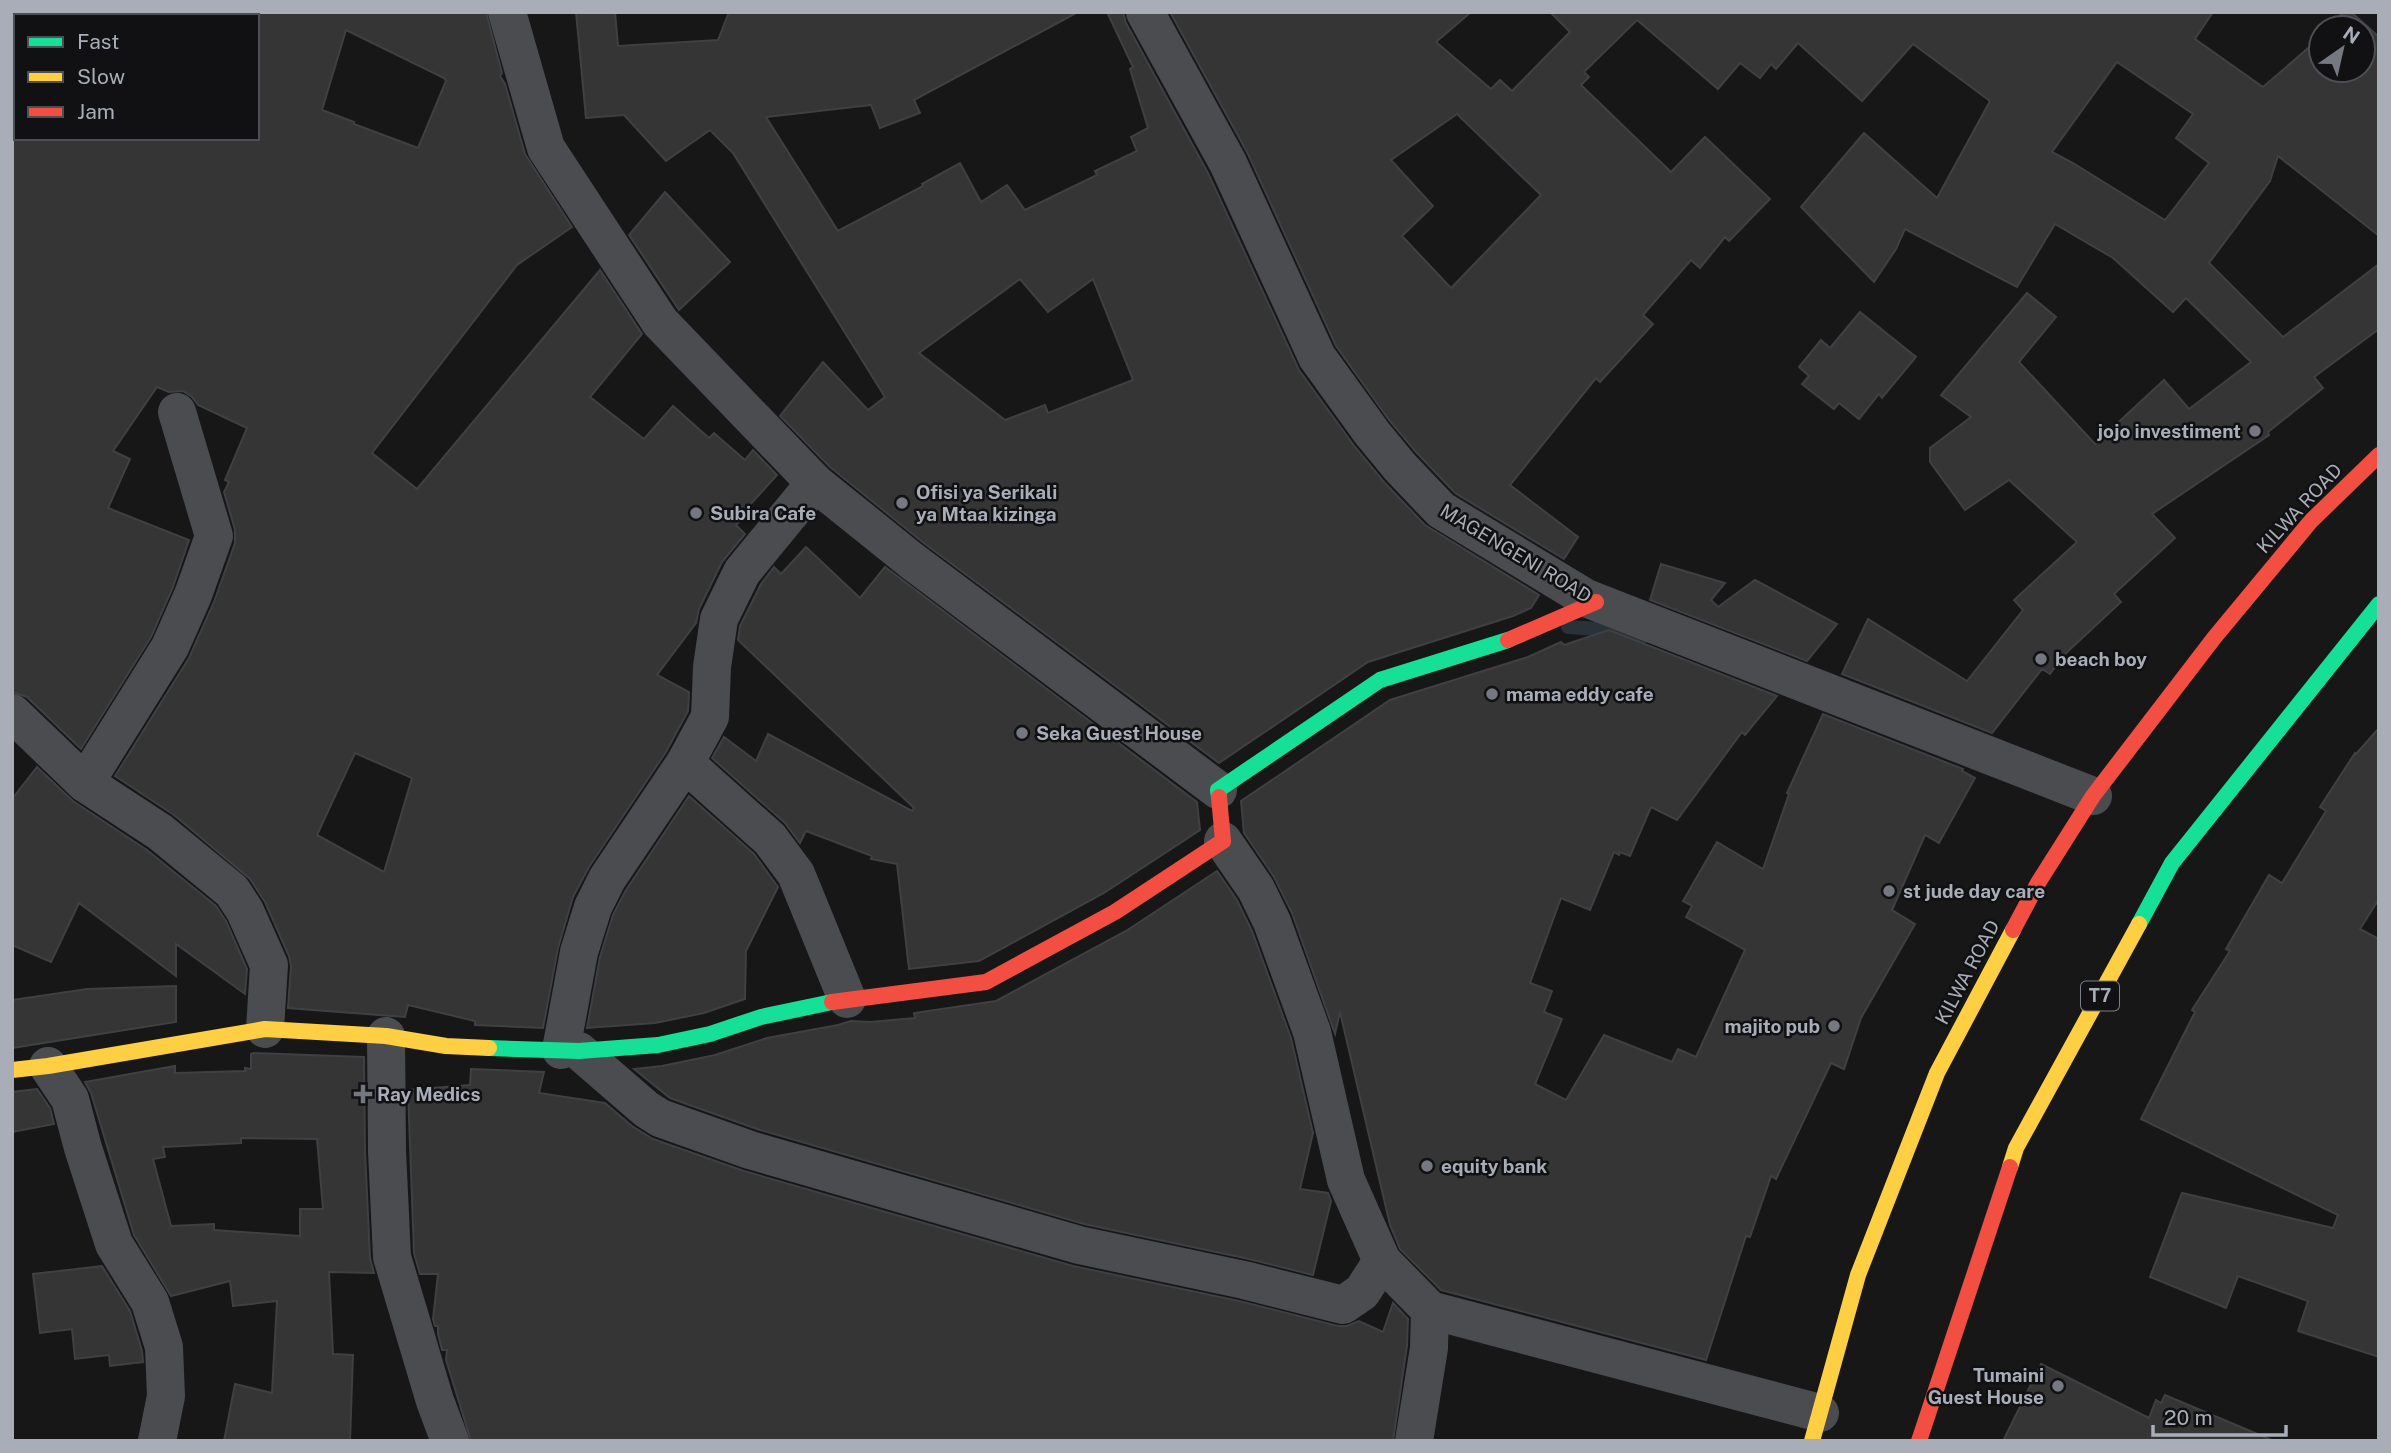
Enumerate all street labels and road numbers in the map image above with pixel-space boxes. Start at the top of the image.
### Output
street label: KILWA ROAD [2252,459,2346,557]
street label: MAGENGENI ROAD [1436,499,1596,607]
street label: KILWA ROAD [1930,916,2004,1028]
road number: T7 [2081,981,2119,1010]

